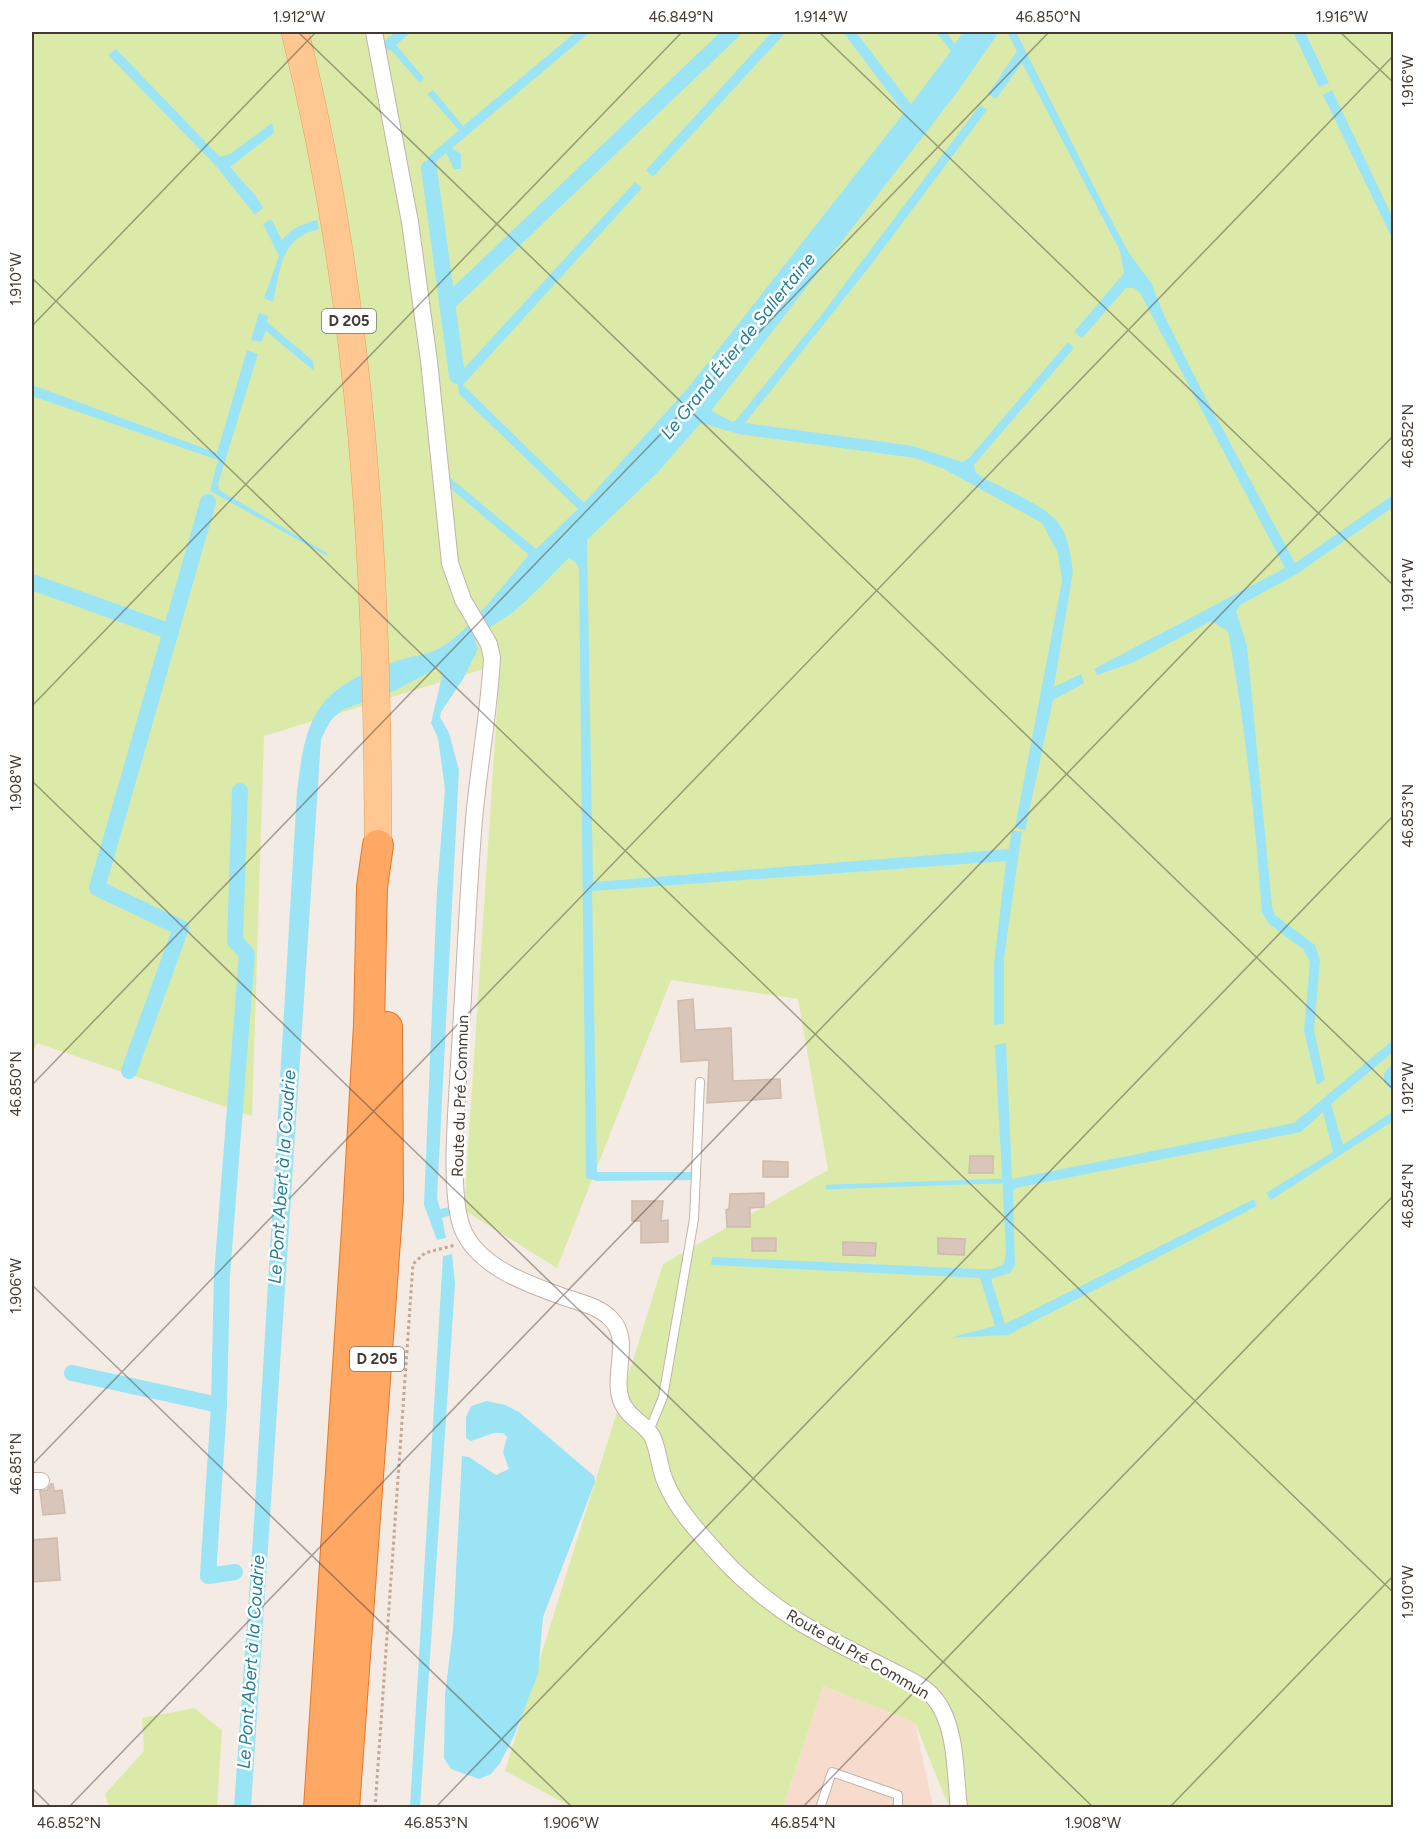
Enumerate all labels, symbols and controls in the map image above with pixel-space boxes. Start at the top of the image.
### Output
text: 1.912°W [273,8,326,26]
text: 46.849°N [648,8,714,26]
text: 1.914°W [794,8,848,26]
text: 46.850°N [1015,8,1081,26]
text: 1.916°W [1316,8,1369,26]
text: 1.916°W [1399,54,1417,107]
water label: Le Grand Étier de Sallertaine [656,248,820,444]
text: 1.910°W [7,252,25,306]
road number: D 205 [322,309,376,333]
text: 46.852°N [1399,404,1417,468]
text: 1.914°W [1399,558,1417,612]
text: 1.908°W [7,754,25,811]
text: 46.853°N [1399,784,1417,848]
street label: Route du Pré Commun [448,1014,472,1177]
text: 46.850°N [7,1051,25,1117]
text: 1.912°W [1399,1061,1417,1114]
water label: Le Pont Abert à la Coudrie [264,1069,300,1285]
text: 46.854°N [1399,1163,1417,1229]
text: 1.906°W [7,1257,25,1314]
road number: D 205 [350,1347,404,1371]
text: 46.851°N [7,1433,25,1495]
water label: Le Pont Abert à la Coudrie [233,1554,269,1770]
text: 1.910°W [1399,1565,1417,1619]
street label: Route du Pré Commun [783,1605,933,1703]
text: 46.852°N [37,1814,101,1832]
text: 46.853°N [404,1814,468,1832]
text: 1.906°W [543,1814,600,1832]
text: 46.854°N [770,1814,836,1832]
text: 1.908°W [1065,1814,1122,1832]

